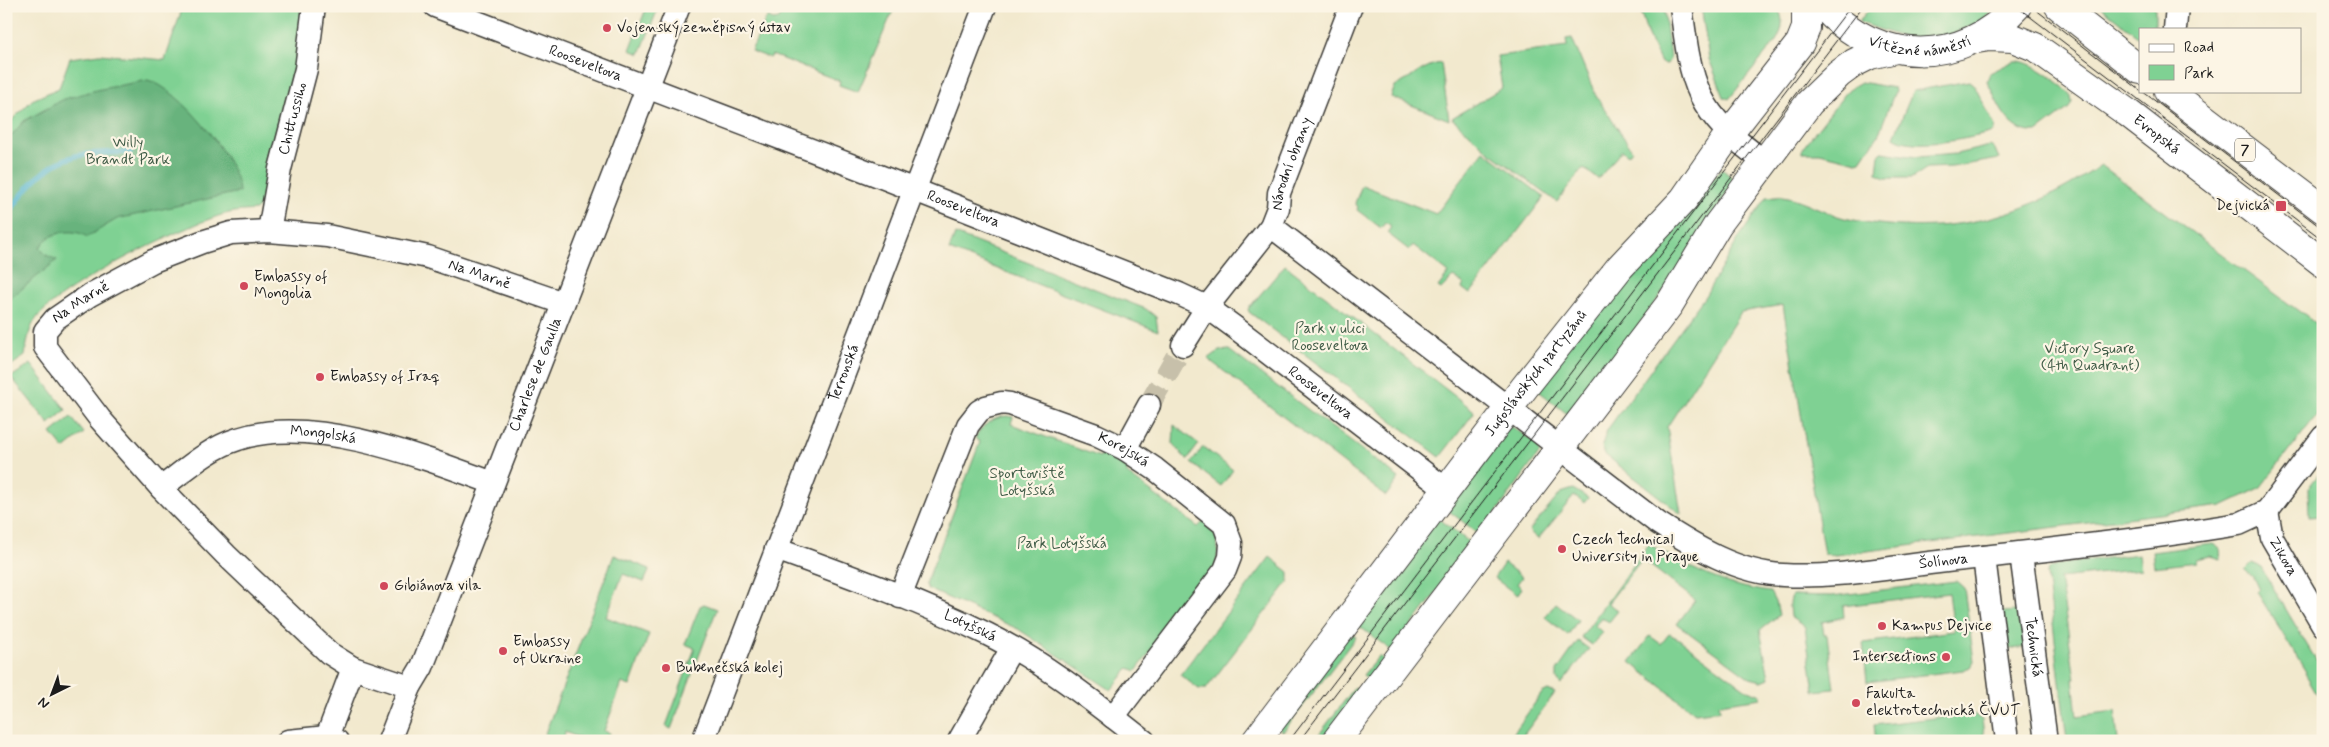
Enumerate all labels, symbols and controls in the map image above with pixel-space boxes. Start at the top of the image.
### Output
place label: Vojenský zeměpisný ústav [617,18,790,38]
marker: Vojenský zeměpisný ústav [601,22,613,34]
legend [2139,28,2302,92]
street label: Vítězné náměstí [1865,31,1975,61]
text: Road [2184,38,2214,58]
street label: Rooseveltova [546,40,625,87]
text: Park [2184,64,2214,84]
street label: Chittussiho [274,80,312,157]
street label: Evropská [2129,110,2184,160]
street label: Národní obrany [1268,114,1317,211]
park label: Willy Brandt Park [86,133,171,170]
road number: 7 [2235,138,2255,162]
street label: Rooseveltova [924,186,1003,233]
place label: Dejvická [2216,196,2270,216]
marker: Dejvická [2274,199,2288,213]
street label: Na Marně [446,255,513,294]
place label: Embassy of Mongolia [254,267,328,305]
street label: Na Marně [48,276,113,328]
marker: Embassy of Mongolia [238,280,250,292]
street label: Jugoslávských partyzánů [1480,306,1592,441]
street label: Charlese de Gaulla [504,314,567,435]
park label: Park v ulici Rooseveltova [1291,319,1369,356]
park label: Victory Square (4th Quadrant) [2041,339,2140,376]
street label: Terronská [824,341,864,405]
street label: Rooseveltova [1284,362,1357,425]
place label: Embassy of Iraq [330,367,440,387]
marker: Embassy of Iraq [314,371,326,383]
street label: Mongolská [290,421,358,449]
street label: Korejská [1094,427,1153,472]
park label: Sportoviště Lotyšská [989,464,1065,501]
place label: Czech Technical University in Prague [1572,530,1699,567]
street label: Zikova [2263,533,2302,580]
park label: Park Lotyšská [1017,534,1107,554]
marker: Czech Technical University in Prague [1556,543,1568,555]
street label: Šolínova [1918,549,1969,574]
place label: Gibiánova vila [394,576,482,596]
marker: Gibiánova vila [378,580,390,592]
street label: Lotyšská [941,605,1000,647]
place label: Kampus Dejvice [1892,616,1992,636]
street label: Technická [2020,616,2047,679]
marker: Kampus Dejvice [1876,620,1888,632]
place label: Embassy of Ukraine [513,632,581,669]
marker: Embassy of Ukraine [497,645,509,657]
place label: Intersections [1853,647,1936,667]
marker: Intersections [1940,651,1952,663]
place label: Bubenečská kolej [676,658,783,678]
marker: Bubenečská kolej [660,662,672,674]
north arrow [28,670,78,720]
place label: Fakulta elektrotechnická ČVUT [1866,684,2021,721]
text: N [34,693,53,713]
marker: Fakulta elektrotechnická ČVUT [1850,697,1862,709]

